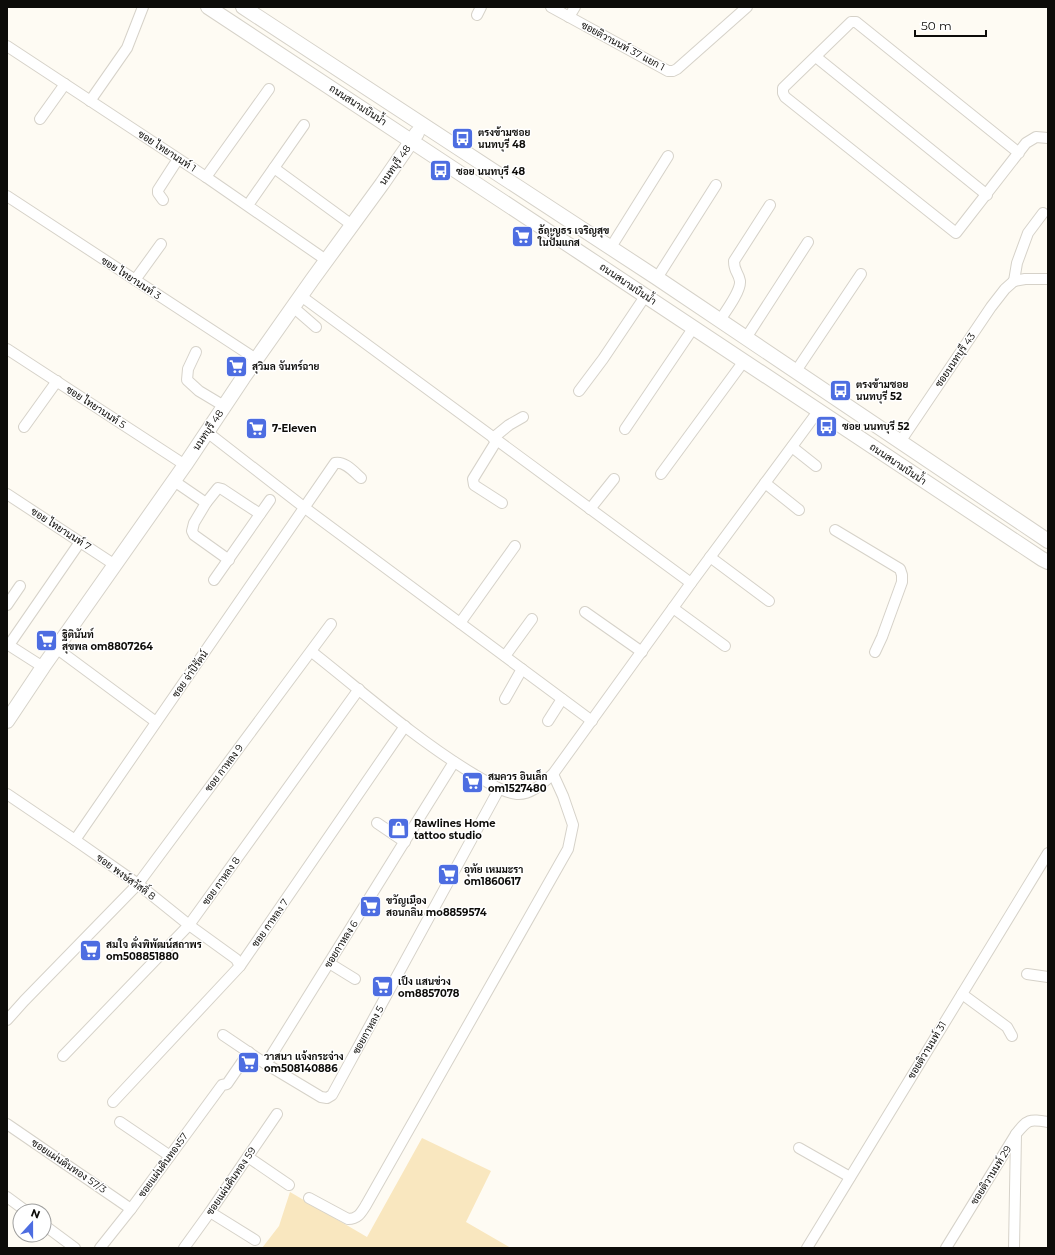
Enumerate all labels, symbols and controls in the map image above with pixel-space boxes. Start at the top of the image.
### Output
scale bar [915,12,986,38]
street label: ซอยติวานนท์ 37 แยก 1 [579,17,668,74]
text: 50 m [921,18,952,33]
street label: ถนนสนามบินน้ำ [327,79,391,128]
bus stop icon: ตรงข้ามซอย นนทบุรี 48 [450,125,476,151]
street label: ซอย ไทยานนท์ 1 [135,126,199,175]
place label: ตรงข้ามซอย นนทบุรี 48 [478,126,530,152]
street label: นนทบุรี 48 [376,142,414,188]
bus stop icon: ซอย นนทบุรี 48 [427,158,453,184]
place label: ซอย นนทบุรี 48 [456,165,525,179]
supermarket icon: ธัญญธร เจริญสุข ในปั้มแกส [510,223,536,249]
place label: ธัญญธร เจริญสุข ในปั้มแกส [537,224,609,249]
street label: ซอย ไทยานนท์ 3 [99,253,164,302]
street label: ถนนสนามบินน้ำ [597,258,661,308]
street label: ซอยนนทบุรี 43 [932,330,979,390]
supermarket icon: สุวิมล จันทร์ฉาย [224,353,250,379]
place label: สุวิมล จันทร์ฉาย [252,359,319,374]
bus stop icon: ตรงข้ามซอย นนทบุรี 52 [828,377,854,403]
place label: ตรงข้ามซอย นนทบุรี 52 [856,378,908,404]
street label: ซอย ไทยานนท์ 5 [64,382,129,431]
street label: นนทบุรี 48 [190,407,227,453]
bus stop icon: ซอย นนทบุรี 52 [813,413,839,439]
supermarket icon: 7-Eleven [244,415,270,441]
place label: ซอย นนทบุรี 52 [842,420,909,434]
place label: 7-Eleven [272,422,317,435]
street label: ถนนสนามบินน้ำ [867,438,931,488]
street label: ซอย ไทยานนท์ 7 [28,504,94,553]
supermarket icon: ฐิตินันท์ สุขพล om8807264 [34,627,60,653]
place label: ฐิตินันท์ สุขพล om8807264 [62,627,153,654]
street label: ซอย จ่าปิรัตน์ [168,647,211,700]
street label: ซอย กาหลง 9 [202,742,246,794]
supermarket icon: สมควร อินเล็ก om1527480 [459,769,485,795]
place label: สมควร อินเล็ก om1527480 [488,769,547,795]
shop icon: Rawlines Home tattoo studio [386,816,412,842]
place label: Rawlines Home tattoo studio [414,817,496,842]
street label: ซอย พงษ์สวัสดิ์ 8 [94,849,160,903]
street label: ซอย กาหลง 8 [199,854,243,908]
supermarket icon: อุทัย เหมมะรา om1860617 [435,862,461,888]
place label: อุทัย เหมมะรา om1860617 [464,863,523,888]
supermarket icon: ขวัญเมือง สอนกลิ่น mo8859574 [358,893,384,919]
place label: ขวัญเมือง สอนกลิ่น mo8859574 [386,894,487,919]
street label: ซอย กาหลง 7 [249,896,291,950]
street label: ซอยกาหลง 6 [321,918,361,970]
place label: สมใจ ตั่งพิพัฒน์สถาพร om508851880 [106,936,202,963]
supermarket icon: สมใจ ตั่งพิพัฒน์สถาพร om508851880 [77,937,103,963]
supermarket icon: เป็ง แสนข่วง om8857078 [370,974,396,1000]
place label: เป็ง แสนข่วง om8857078 [398,975,460,1000]
street label: ซอยกาหลง 5 [349,1003,387,1056]
street label: ซอยติวานนท์ 31 [904,1018,949,1081]
supermarket icon: วาสนา แจ้งกระจ่าง om508140886 [235,1049,261,1075]
place label: วาสนา แจ้งกระจ่าง om508140886 [264,1050,344,1075]
street label: ซอยแผ่นดินทอง57 [135,1130,191,1200]
street label: ซอยแผ่นดินทอง 57/3 [29,1136,109,1196]
street label: ซอยติวานนท์ 29 [967,1142,1014,1207]
street label: ซอยแผ่นดินทอง 59 [203,1144,259,1218]
north arrow [12,1203,52,1243]
text: N [29,1206,42,1222]

